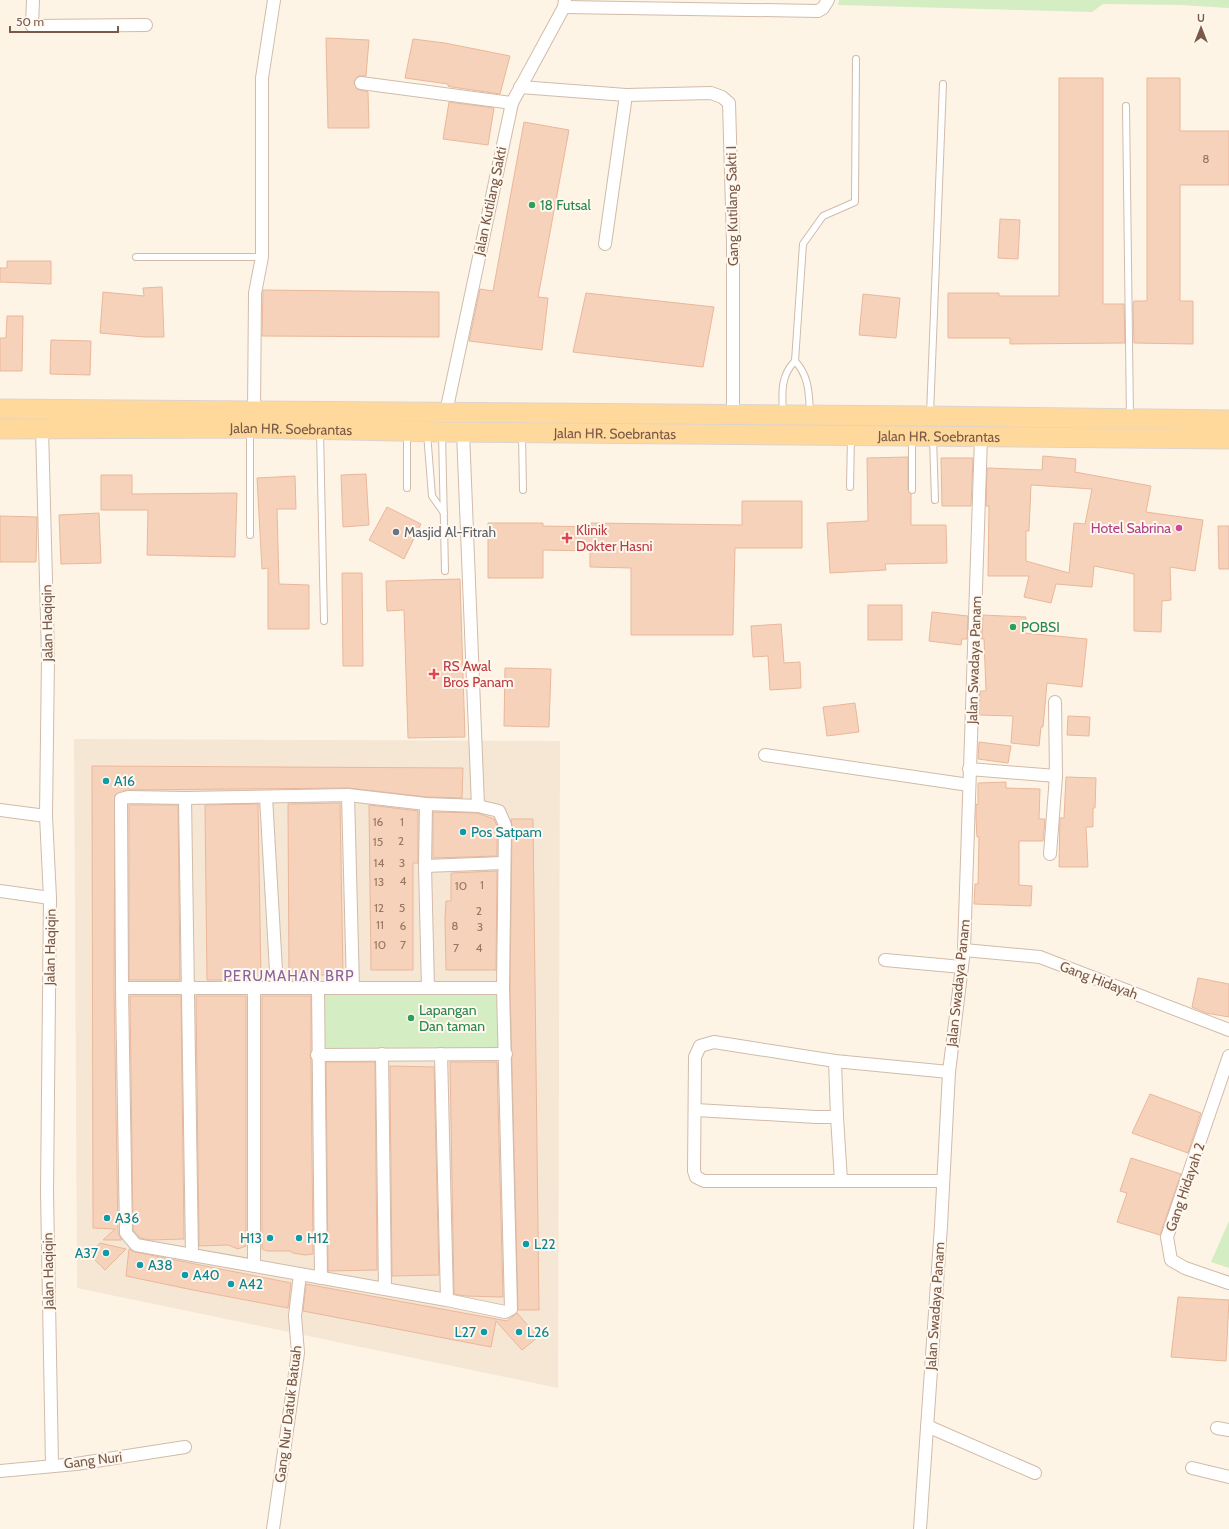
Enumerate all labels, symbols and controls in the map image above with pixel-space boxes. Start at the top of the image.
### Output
scale bar [10,8,118,34]
north arrow [1181,8,1221,48]
text: U [1197,11,1205,25]
text: 50 m [16,14,44,29]
street label: Jalan Kutilang Sakti [469,145,510,258]
street label: Gang Kutilang Sakti I [722,146,742,266]
house number: 8 [1202,151,1210,166]
place label: 18 Futsal [540,196,592,214]
marker: 18 Futsal [527,200,537,210]
street label: Jalan HR. Soebrantas [229,419,353,439]
street label: Jalan HR. Soebrantas [553,424,676,443]
street label: Jalan HR. Soebrantas [877,427,1000,446]
place label: Hotel Sabrina [1091,519,1171,537]
place label: Klinik Dokter Hasni [576,521,653,555]
place label: Masjid Al-Fitrah [404,523,496,541]
marker: Hotel Sabrina [1174,523,1184,533]
marker: Masjid Al-Fitrah [391,527,401,537]
marker: Klinik Dokter Hasni [561,532,573,544]
street label: Jalan Haqiqin [37,584,57,663]
street label: Jalan Swadaya Panam [963,596,985,725]
place label: POBSI [1021,618,1060,636]
marker: POBSI [1008,622,1018,632]
place label: RS Awal Bros Panam [443,657,514,691]
marker: RS Awal Bros Panam [428,668,440,680]
place label: A16 [114,772,135,790]
marker: A16 [101,776,111,786]
house number: 16 [373,814,384,829]
house number: 1 [400,814,404,829]
place label: Pos Satpam [471,823,542,841]
marker: Pos Satpam [458,827,468,837]
house number: 2 [398,833,404,848]
house number: 15 [373,834,383,849]
house number: 14 [374,855,384,870]
house number: 3 [399,855,405,870]
house number: 4 [400,873,407,888]
house number: 13 [374,874,384,889]
house number: 1 [480,877,484,892]
house number: 10 [455,878,467,893]
house number: 12 [374,900,384,915]
house number: 5 [399,900,405,915]
house number: 2 [476,903,482,918]
street label: Jalan Haqiqin [40,908,60,987]
house number: 11 [376,917,384,932]
house number: 6 [400,918,407,933]
house number: 8 [451,918,459,933]
street label: Jalan Swadaya Panam [942,918,974,1049]
house number: 3 [477,919,483,934]
house number: 10 [374,937,386,952]
house number: 7 [400,937,406,952]
house number: 7 [453,940,459,955]
house number: 4 [476,940,483,955]
street label: Gang Hidayah [1057,957,1141,1003]
district label: PERUMAHAN BRP [223,967,355,985]
place label: Lapangan Dan taman [419,1001,485,1035]
marker: Lapangan Dan taman [406,1013,416,1023]
street label: Gang Hidayah 2 [1161,1140,1209,1234]
place label: A36 [115,1209,139,1227]
marker: A36 [102,1213,112,1223]
place label: H13 [240,1229,262,1247]
place label: H12 [307,1229,329,1247]
street label: Jalan Haqiqin [38,1232,58,1311]
marker: H13 [265,1233,275,1243]
marker: H12 [294,1233,304,1243]
place label: L22 [534,1235,556,1253]
marker: L22 [521,1239,531,1249]
street label: Jalan Swadaya Panam [921,1241,948,1372]
place label: A37 [75,1244,98,1262]
marker: A37 [101,1248,111,1258]
place label: A38 [148,1256,173,1274]
marker: A38 [135,1260,145,1270]
place label: A40 [193,1266,220,1284]
marker: A40 [180,1270,190,1280]
place label: A42 [239,1275,263,1293]
marker: A42 [226,1279,236,1289]
place label: L27 [455,1323,476,1341]
place label: L26 [527,1323,549,1341]
marker: L27 [479,1327,489,1337]
marker: L26 [514,1327,524,1337]
street label: Gang Nur Datuk Batuah [271,1344,305,1484]
street label: Gang Nuri [63,1447,123,1472]

